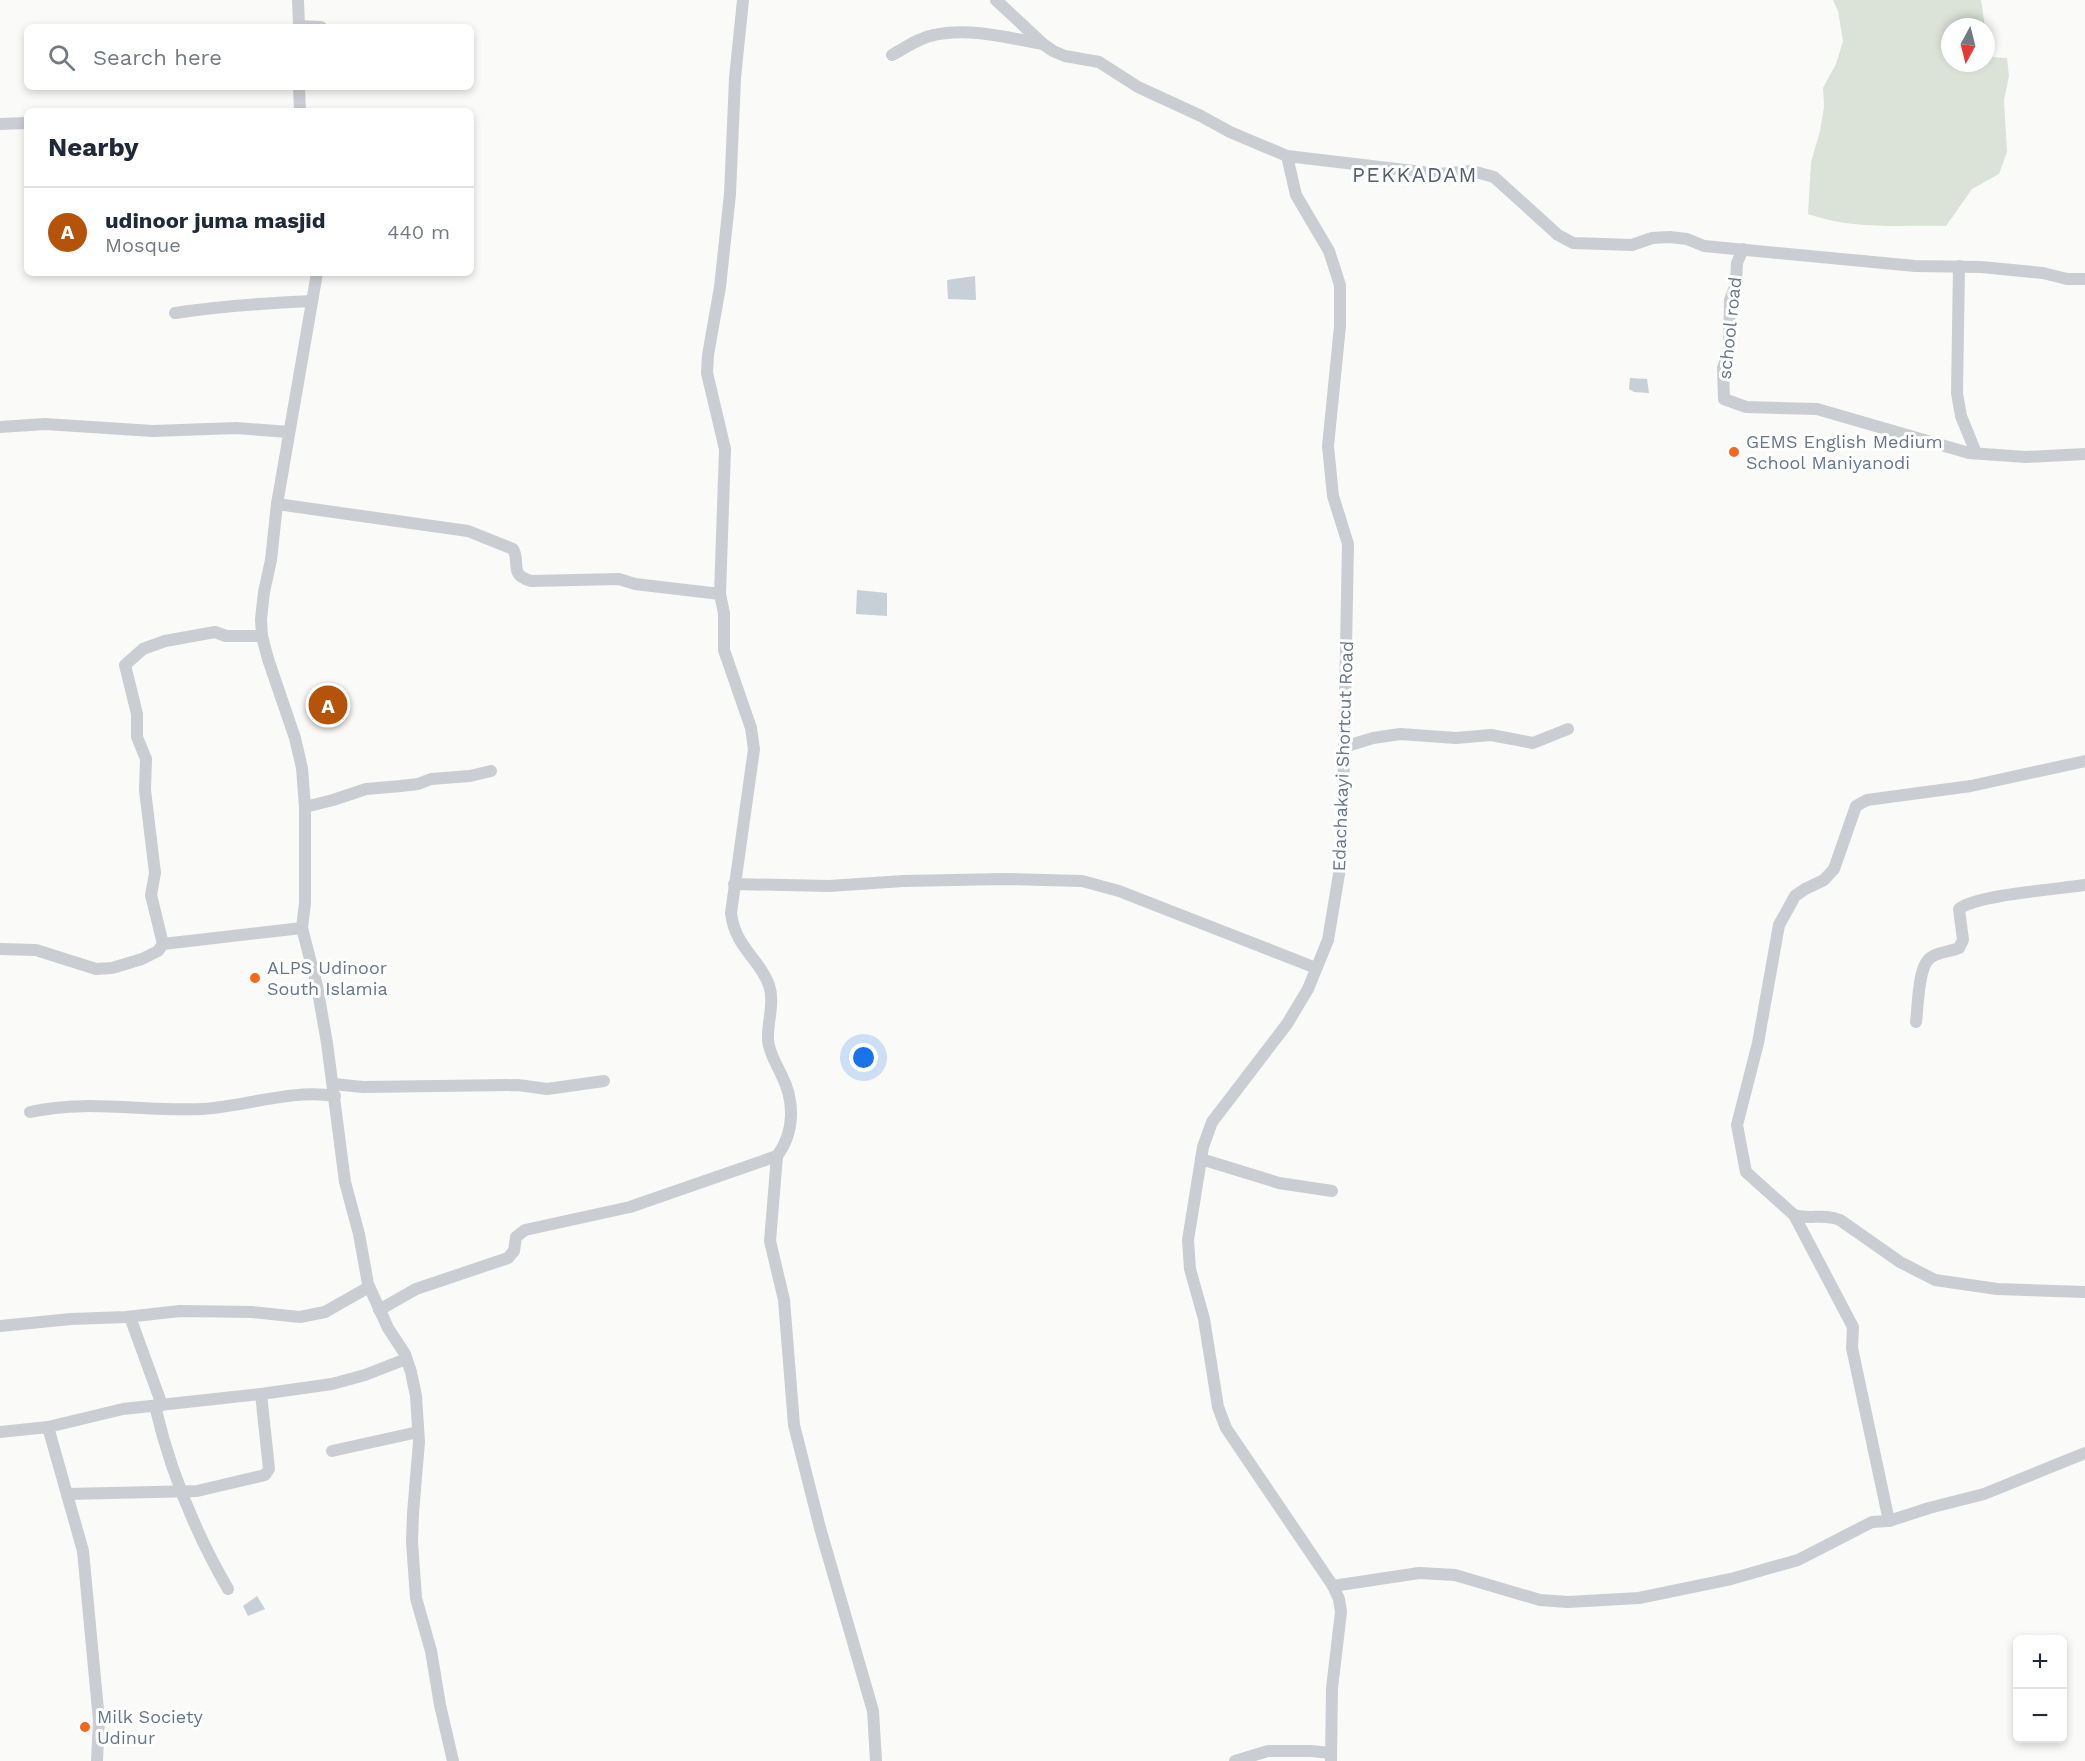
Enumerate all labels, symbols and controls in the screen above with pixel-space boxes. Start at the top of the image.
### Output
north arrow [1941,18,1995,72]
search box [24,24,474,90]
icon: search [45,41,78,74]
text: Search here [93,45,222,70]
text: Nearby [48,132,139,162]
district label: PEKKADAM [1352,162,1478,187]
text: udinoor juma masjid [105,208,326,233]
text: A [61,220,74,244]
text: 440 m [387,220,450,244]
text: Mosque [105,233,181,257]
street label: school road [1714,276,1745,380]
place label: GEMS English Medium School Maniyanodi [1746,431,1943,473]
marker: GEMS English Medium School Maniyanodi [1727,445,1741,459]
street label: Edachakayi Shortcut Road [1328,640,1357,872]
pin: A [308,682,348,728]
place label: ALPS Udinoor South Islamia [267,957,388,999]
marker: ALPS Udinoor South Islamia [248,971,262,985]
your location [849,1043,878,1072]
map controls [2013,1635,2067,1743]
button: + [2013,1635,2067,1689]
button: − [2013,1689,2067,1743]
place label: Milk Society Udinur [97,1706,203,1748]
marker: Milk Society Udinur [78,1720,92,1734]

